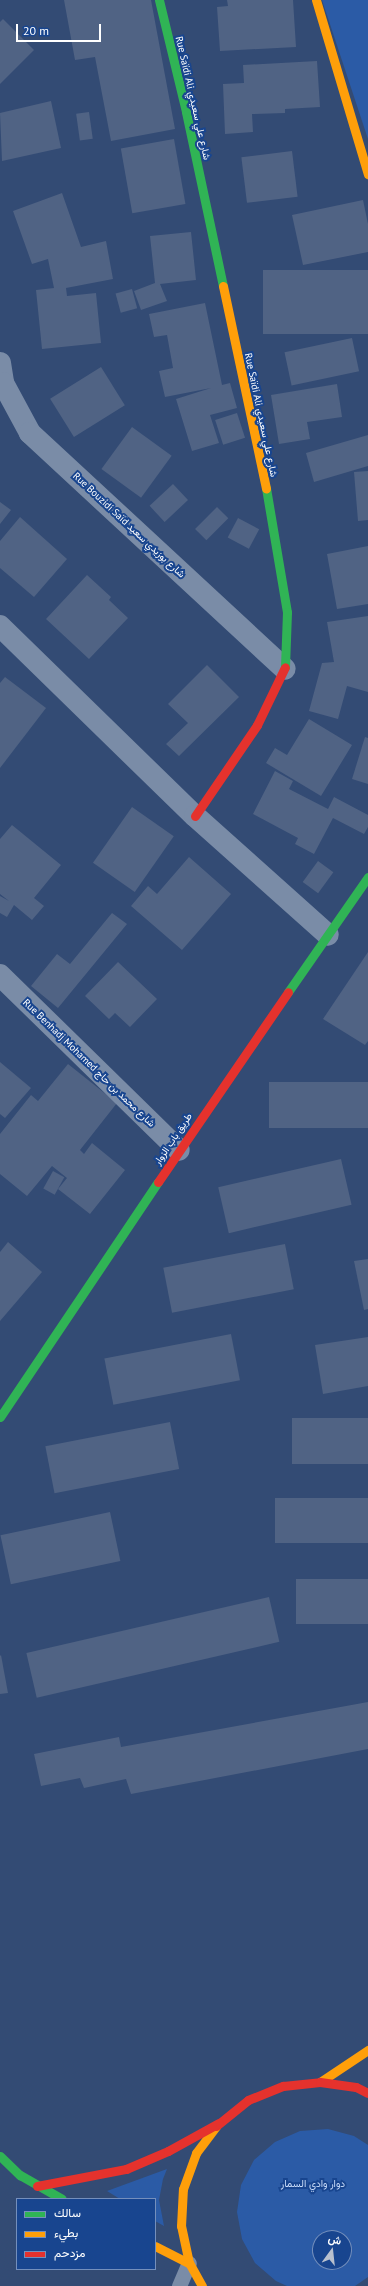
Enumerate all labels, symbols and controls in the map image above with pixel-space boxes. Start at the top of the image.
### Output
scale bar [18,16,103,42]
text: 20 m [23,23,49,38]
street label: Rue Saïdi Ali شارع علي سعيدي [173,35,213,161]
street label: Rue Saïdi Ali شارع علي سعيدي [242,352,280,478]
street label: Rue Bouzidi Saïd شارع بوزيدي سعيد [71,470,187,580]
street label: Rue Benhadj Mohamed شارع محمد بن حاج [20,997,158,1129]
street label: طريق باب الزوار [151,1111,195,1167]
park label: دوار وادي السمار [281,2178,345,2190]
legend [16,2198,156,2270]
text: سالك [54,2205,81,2220]
text: بطيء [54,2225,78,2240]
north arrow [312,2230,352,2270]
text: ش [327,2231,343,2248]
text: مزدحم [54,2245,85,2260]

